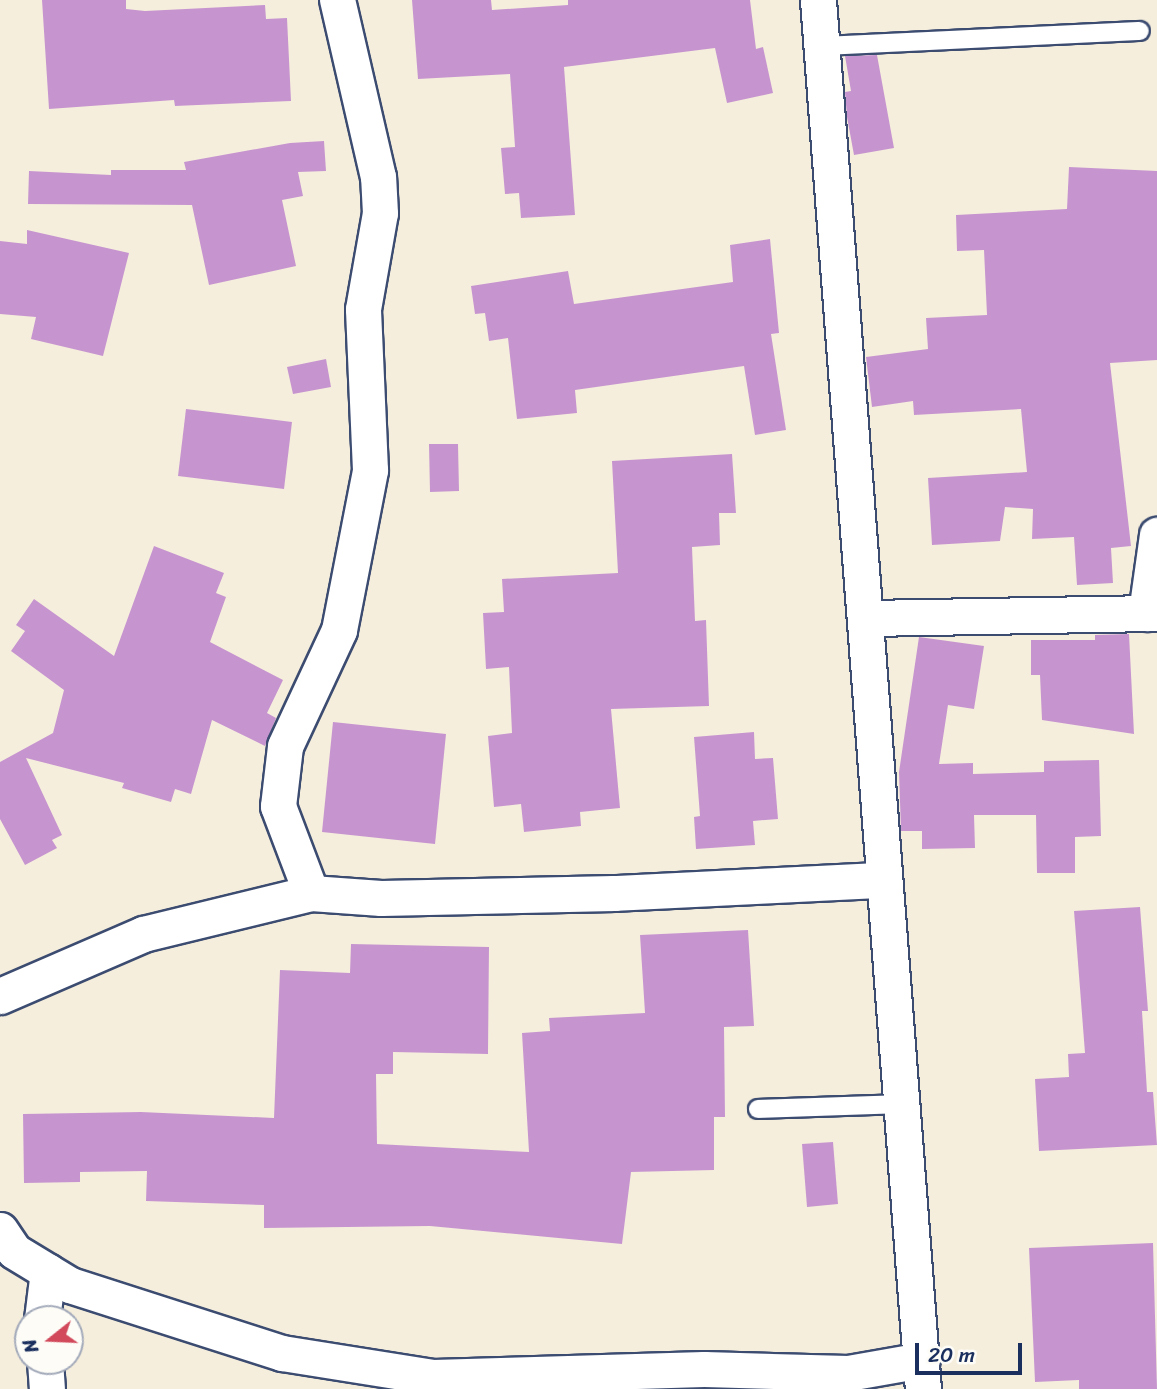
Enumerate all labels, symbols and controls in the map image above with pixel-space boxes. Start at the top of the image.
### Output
north arrow [14,1305,84,1375]
scale bar [919,1330,1026,1374]
text: N [13,1335,48,1357]
text: 20 m [928,1336,975,1374]

